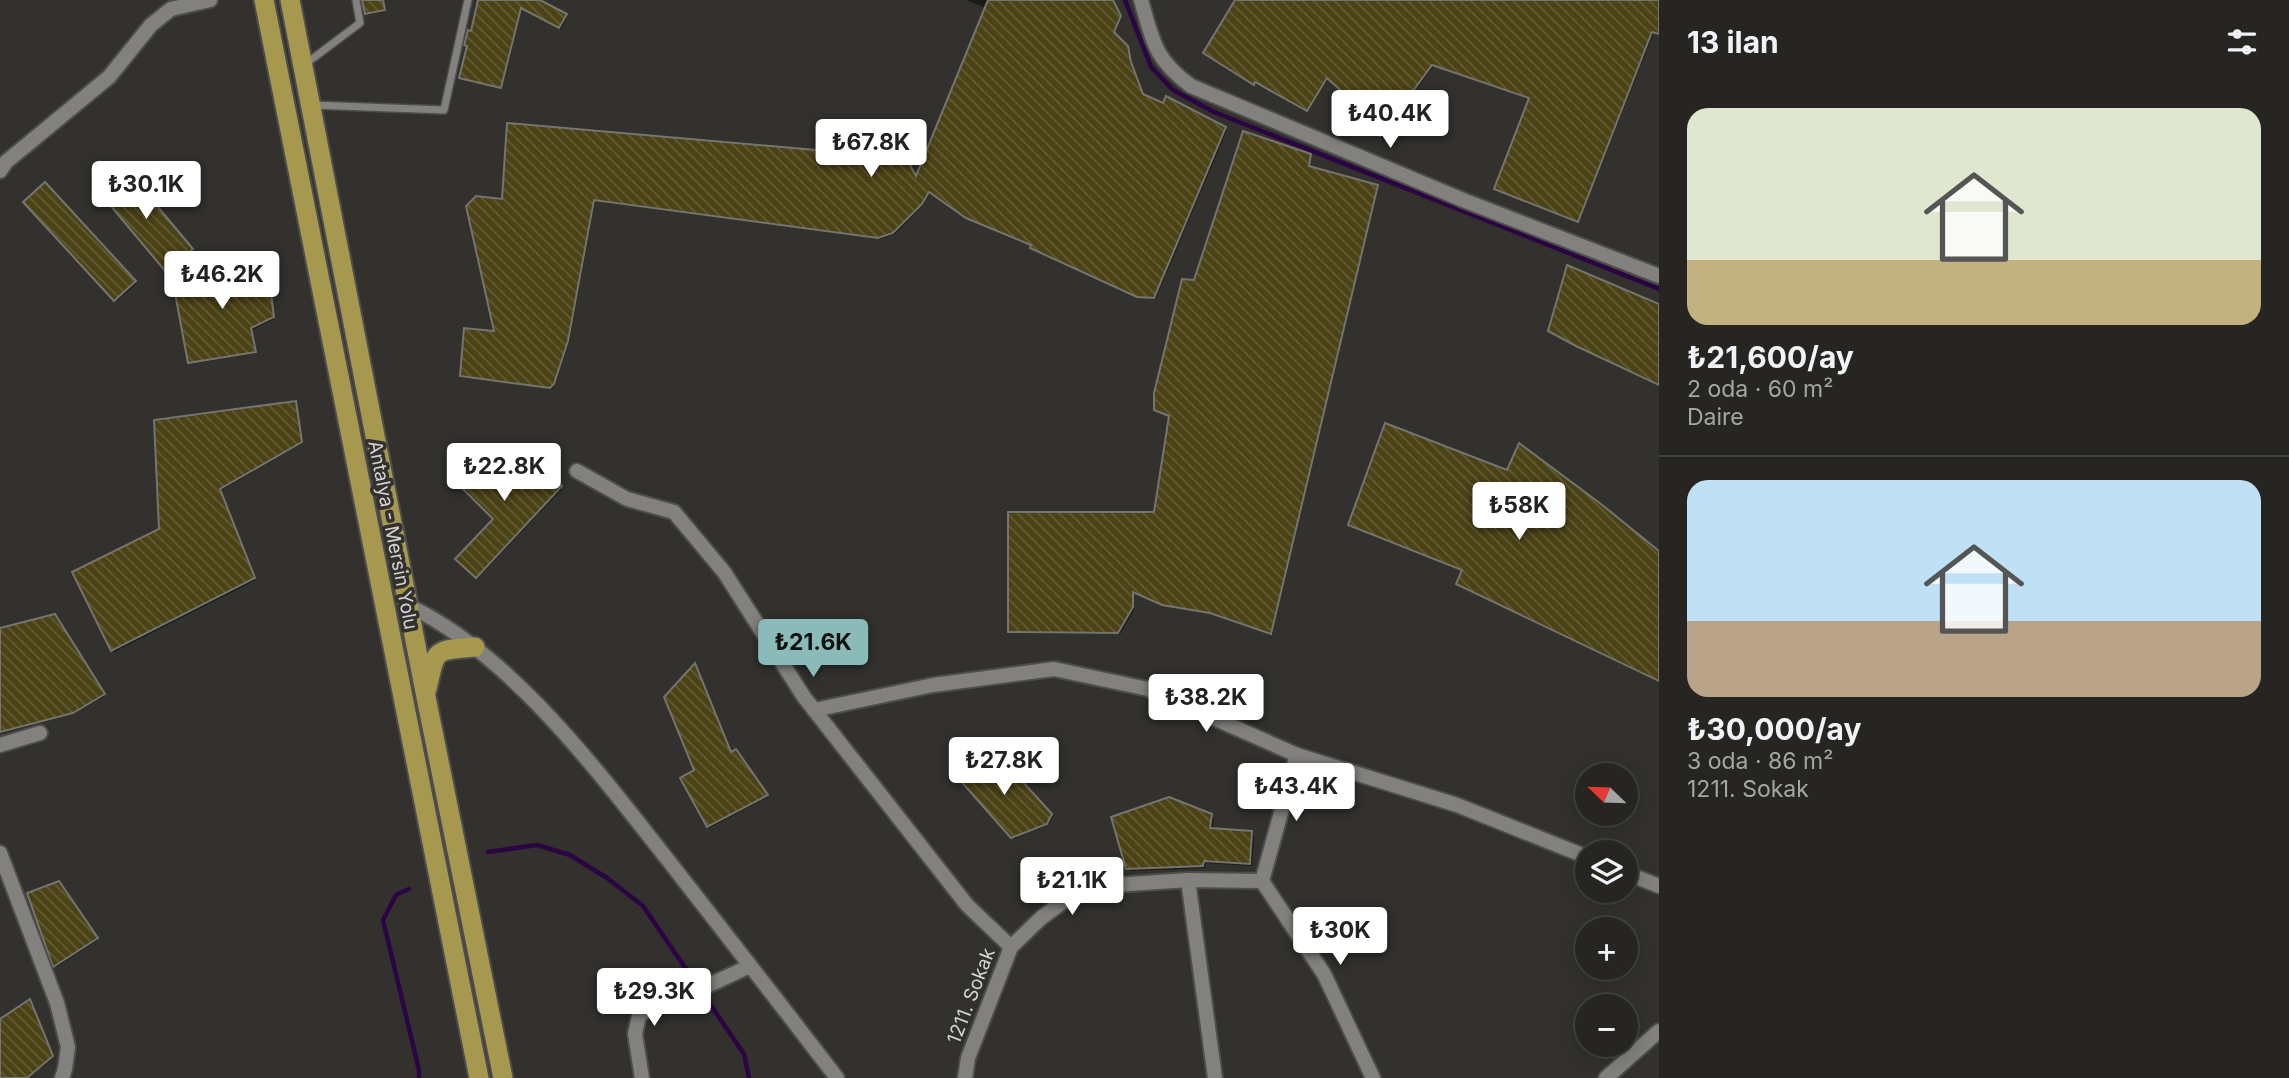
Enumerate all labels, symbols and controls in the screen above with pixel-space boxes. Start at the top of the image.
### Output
icon: filters [2223,23,2261,61]
text: 13 ilan [1687,24,1779,60]
pin: ₺40.4K [1333,90,1447,150]
text: ₺40.4K [1348,99,1433,127]
pin: ₺67.8K [814,120,928,179]
text: ₺67.8K [832,128,910,156]
icon: home [1911,154,2037,280]
pin: ₺30.1K [89,162,203,221]
text: ₺30.1K [108,170,184,198]
pin: ₺46.2K [165,252,279,311]
text: ₺46.2K [180,260,264,288]
text: ₺21,600/ay [1687,339,1854,375]
text: 2 oda · 60 m² [1687,375,1833,403]
text: Daire [1687,403,1744,431]
street label: Antalya - Mersin Yolu [363,439,423,631]
pin: ₺22.8K [447,444,561,503]
text: ₺22.8K [463,452,545,480]
pin: ₺58K [1478,482,1560,542]
text: ₺58K [1488,491,1550,519]
icon: home [1911,526,2037,652]
pin: ₺21.6K [756,620,870,679]
text: ₺21.6K [774,628,852,656]
pin: ₺38.2K [1149,674,1263,734]
text: ₺38.2K [1165,683,1247,711]
text: ₺30,000/ay [1687,711,1862,747]
pin: ₺27.8K [947,738,1061,797]
text: ₺27.8K [965,746,1043,774]
text: 3 oda · 86 m² [1687,747,1833,775]
north arrow [1575,763,1638,826]
map controls [1575,763,1638,1057]
pin: ₺43.4K [1239,764,1353,823]
text: ₺43.4K [1254,772,1338,800]
text: 1211. Sokak [1687,775,1809,803]
button: layers [1575,840,1638,903]
pin: ₺21.1K [1015,858,1129,917]
text: ₺21.1K [1036,866,1108,894]
pin: ₺30K [1299,908,1381,967]
text: ₺30K [1309,916,1371,944]
button: + [1575,917,1638,980]
street label: 1211. Sokak [942,944,1000,1047]
pin: ₺29.3K [597,968,711,1028]
text: ₺29.3K [613,977,695,1005]
button: − [1575,994,1638,1057]

